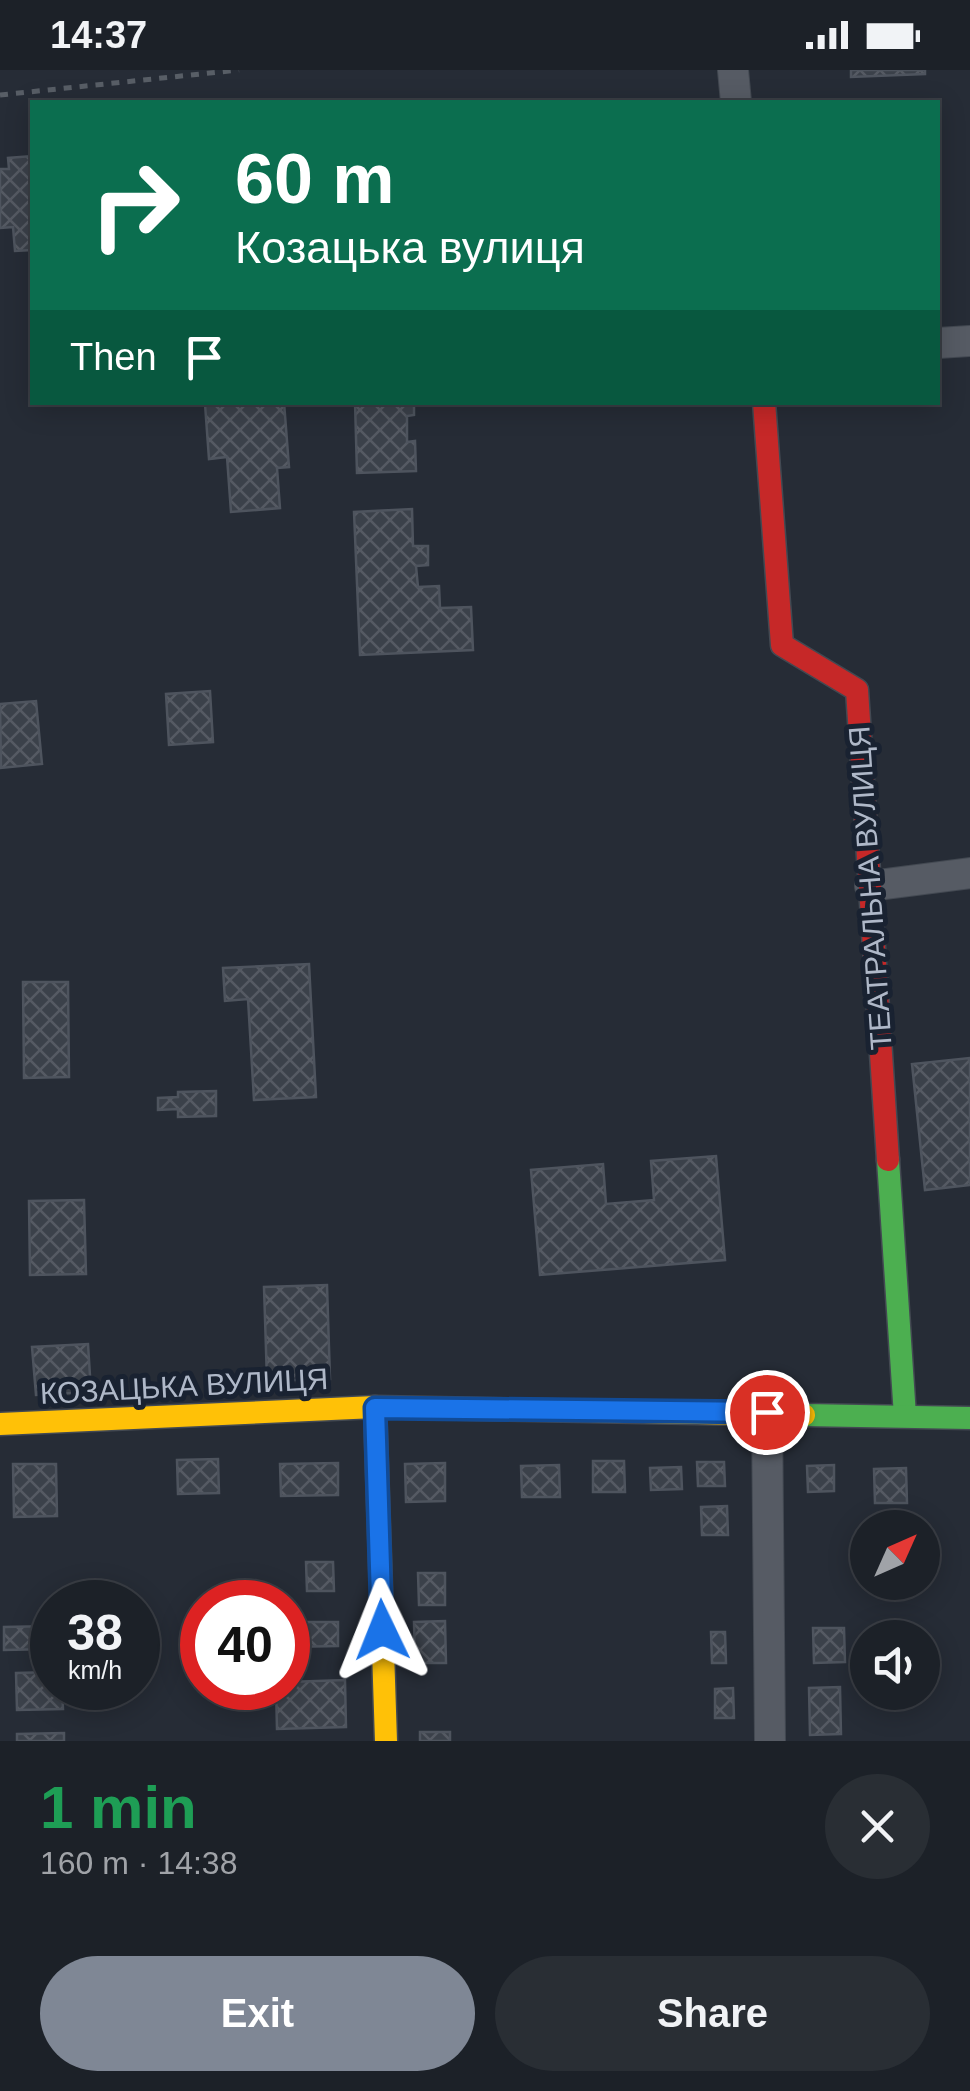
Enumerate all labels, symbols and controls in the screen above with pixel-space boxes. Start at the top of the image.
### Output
text: 14:37 [50,14,147,56]
icon: right [70,140,200,270]
text: 60 m [235,140,395,218]
text: Козацька вулиця [235,222,585,273]
icon: arrive [177,330,232,385]
text: Then [70,336,157,378]
street label: ТЕАТРАЛЬНА ВУЛИЦЯ [842,725,898,1051]
street label: КОЗАЦЬКА ВУЛИЦЯ [39,1362,329,1410]
pin [725,1370,810,1455]
icon: arrive [740,1385,795,1440]
north arrow [850,1510,940,1600]
map controls [850,1510,940,1710]
position arrow [330,1578,434,1682]
speed limit sign: 40 [180,1580,310,1710]
text: 38 [67,1605,123,1661]
button: sound [850,1620,940,1710]
text: km/h [68,1656,122,1684]
text: 1 min [40,1774,197,1841]
button: close [825,1774,930,1879]
text: 160 m · 14:38 [40,1845,237,1881]
button: Exit [40,1956,475,2071]
button: Share [495,1956,930,2071]

